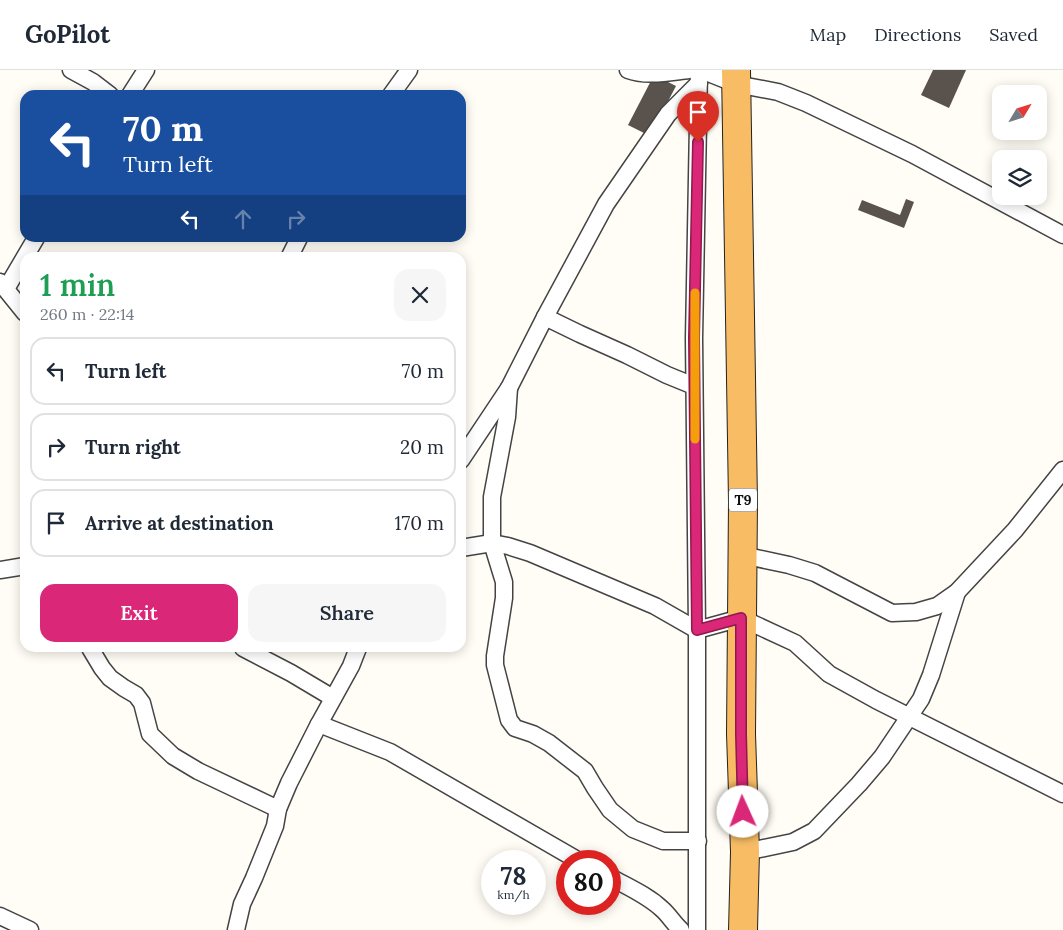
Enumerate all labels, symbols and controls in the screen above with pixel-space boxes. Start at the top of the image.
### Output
text: GoPilot [25,19,110,50]
text: Map [810,23,846,46]
text: Directions [874,23,961,46]
text: Saved [989,23,1038,46]
north arrow [992,85,1048,140]
map controls [992,85,1047,205]
pin [677,91,719,142]
icon: arrive [684,98,712,126]
text: 70 m [123,106,203,151]
icon: left [40,110,105,175]
text: Turn left [123,150,213,178]
button: layers [992,150,1047,205]
icon: left [176,205,204,233]
icon: ahead [229,205,257,233]
icon: right [282,205,310,233]
text: 1 min [40,266,115,304]
button: close [394,269,446,321]
text: 260 m · 22:14 [40,304,134,324]
icon: left [42,357,70,385]
text: Turn left [85,359,166,383]
text: 70 m [401,359,444,383]
icon: right [42,433,70,461]
text: Turn right [85,435,181,459]
text: 20 m [400,435,444,459]
road number: T9 [729,488,757,512]
icon: arrive [42,509,70,537]
text: Arrive at destination [85,511,274,535]
text: 170 m [395,511,444,535]
button: Exit [40,584,238,642]
button: Share [248,584,446,642]
position arrow [716,785,768,837]
speed limit sign: 80 [556,850,621,915]
text: 78 [500,860,527,892]
text: km/h [497,887,530,902]

